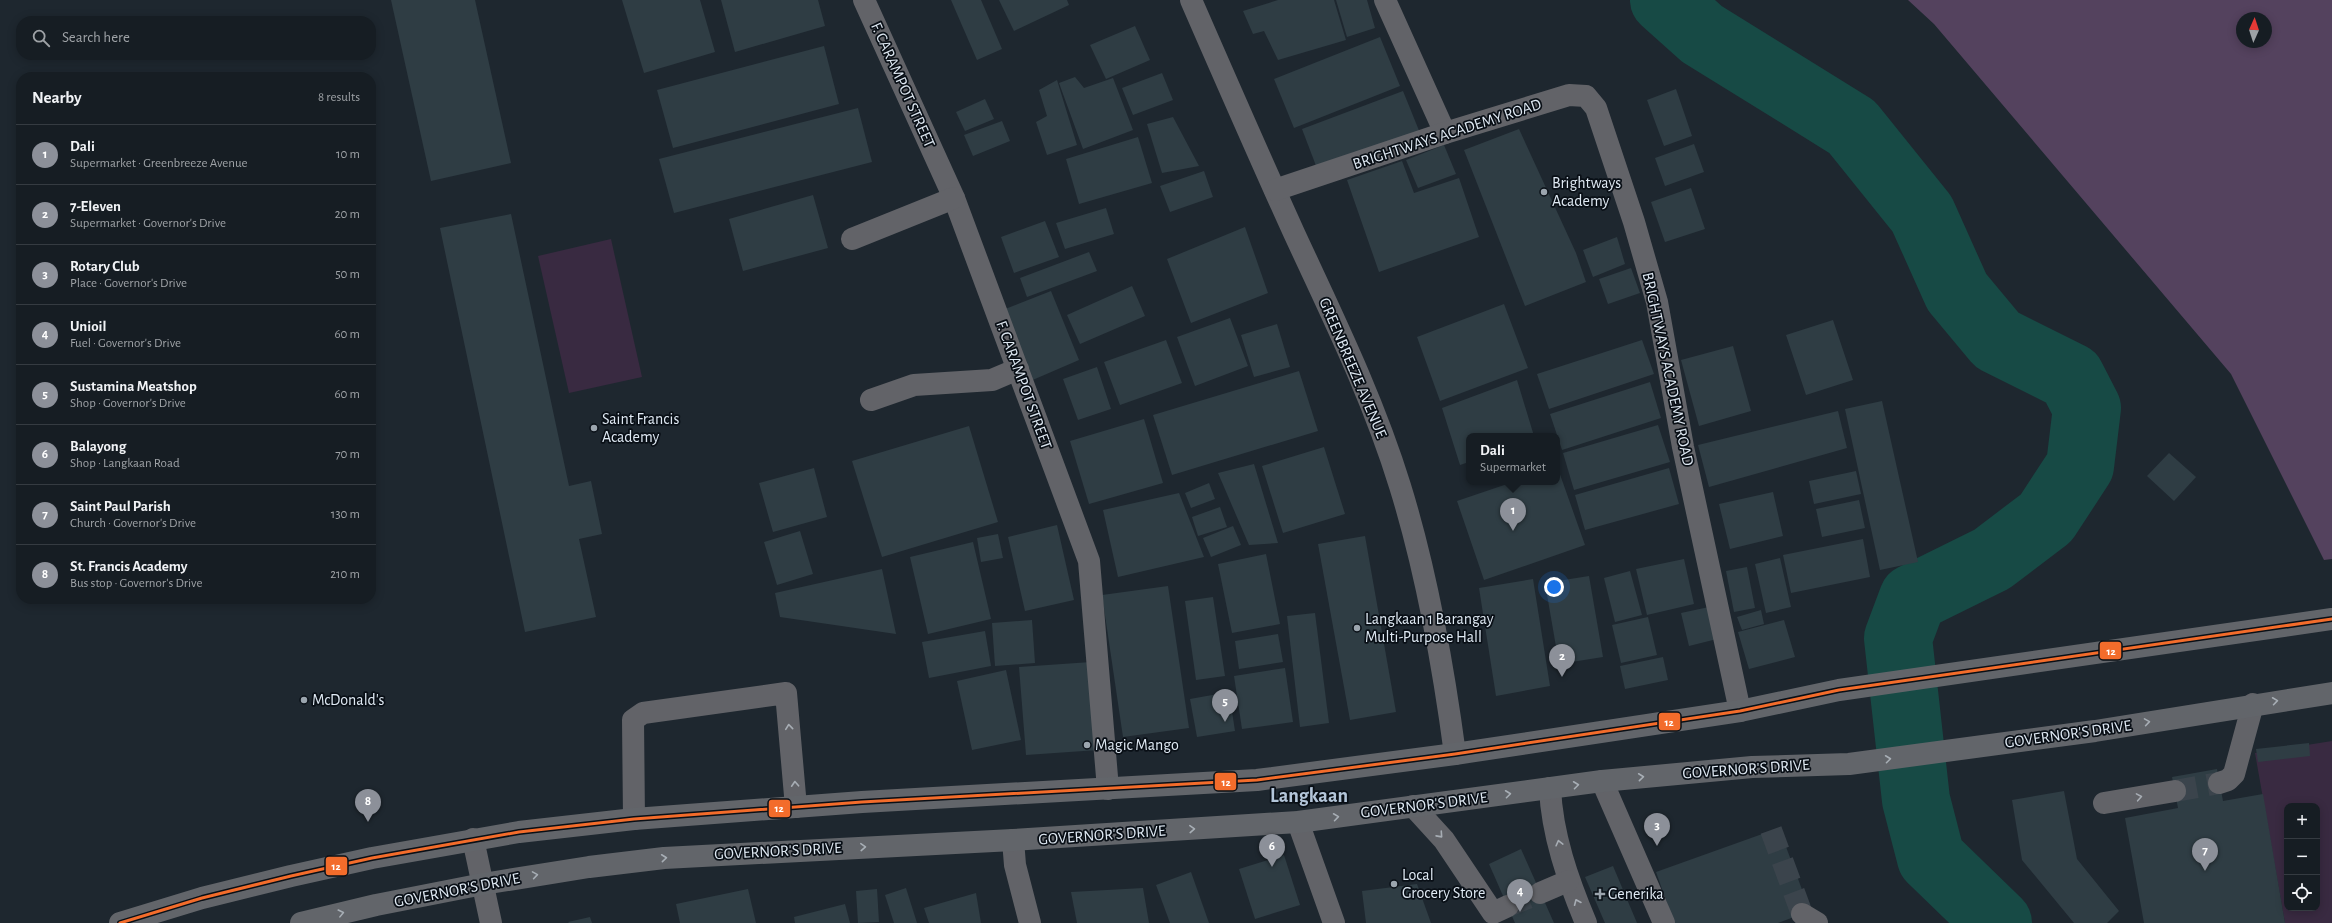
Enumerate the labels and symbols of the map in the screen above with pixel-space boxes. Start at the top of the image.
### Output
north arrow [2236,12,2272,48]
street label: F. CARAMPOT STREET [868,20,938,150]
street label: BRIGHTWAYS ACADEMY ROAD [1351,96,1543,172]
place label: Brightways Academy [1552,175,1621,210]
marker: Brightways Academy [1539,187,1549,197]
street label: BRIGHTWAYS ACADEMY ROAD [1640,271,1696,467]
street label: GREENBREEZE AVENUE [1316,295,1390,441]
street label: F. CARAMPOT STREET [993,319,1055,452]
place label: Saint Francis Academy [602,411,679,446]
marker: Saint Francis Academy [589,423,599,433]
pin: 1 [1500,498,1526,531]
your location [1544,577,1564,597]
place label: Langkaan 1 Barangay Multi-Purpose Hall [1365,611,1494,645]
marker: Langkaan 1 Barangay Multi-Purpose Hall [1352,623,1362,633]
line badge: 12 [2099,641,2122,660]
pin: 2 [1549,644,1575,677]
text: 12 [2106,646,2116,657]
pin: 5 [1212,689,1238,722]
place label: McDonald's [312,692,385,708]
marker: McDonald's [299,695,309,705]
one-way arrow [2272,697,2279,706]
line badge: 12 [1658,712,1681,731]
text: 12 [1664,717,1674,728]
street label: GOVERNOR'S DRIVE [2004,717,2133,751]
one-way arrow [2144,718,2150,727]
one-way arrow [785,724,794,730]
place label: Magic Mango [1095,737,1179,753]
marker: Magic Mango [1082,740,1092,750]
one-way arrow [1885,754,1891,763]
street label: GOVERNOR'S DRIVE [1682,757,1811,781]
line badge: 12 [1214,772,1237,791]
one-way arrow [1637,773,1644,782]
text: 12 [1221,777,1231,788]
one-way arrow [790,781,799,787]
one-way arrow [1573,781,1579,790]
district label: Langkaan [1270,786,1348,806]
pin: 8 [355,789,381,822]
street label: GOVERNOR'S DRIVE [1360,789,1489,821]
one-way arrow [1505,790,1511,799]
one-way arrow [2136,793,2142,802]
line badge: 12 [768,799,791,818]
text: 12 [774,803,784,814]
one-way arrow [1333,813,1340,822]
pin: 3 [1644,813,1670,846]
street label: GOVERNOR'S DRIVE [1038,823,1167,847]
one-way arrow [1189,825,1195,833]
one-way arrow [1435,831,1442,838]
pin: 6 [1259,834,1285,867]
pin: 7 [2192,838,2218,871]
street label: GOVERNOR'S DRIVE [714,840,842,862]
one-way arrow [1555,840,1564,847]
one-way arrow [860,843,866,851]
one-way arrow [661,854,667,863]
line badge: 12 [325,856,348,876]
text: 12 [331,861,341,872]
place label: Local Grocery Store [1402,867,1485,902]
street label: GOVERNOR'S DRIVE [393,870,521,910]
one-way arrow [532,872,538,880]
marker: Local Grocery Store [1389,879,1399,889]
pin: 4 [1507,879,1533,912]
place label: Generika [1608,886,1664,902]
marker: Generika [1595,889,1605,899]
one-way arrow [1574,899,1582,906]
one-way arrow [338,910,345,918]

